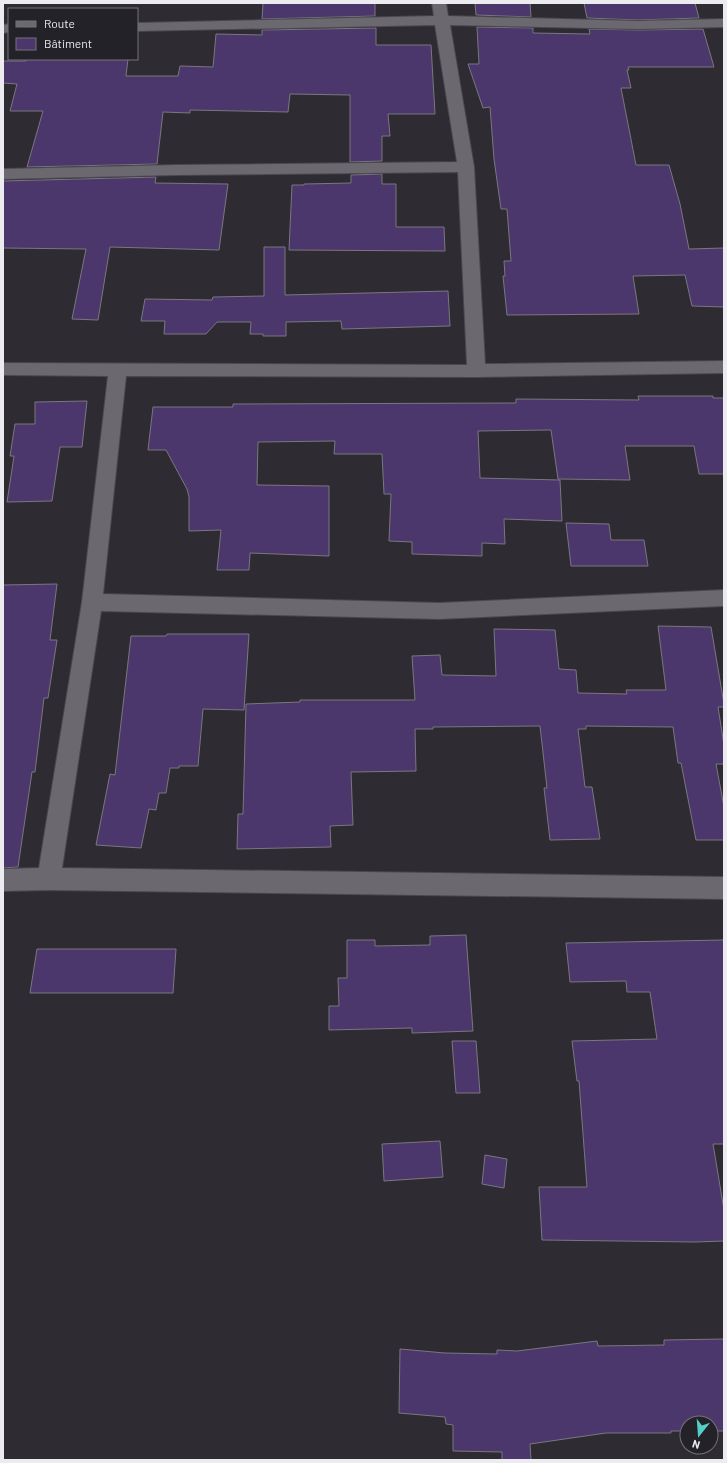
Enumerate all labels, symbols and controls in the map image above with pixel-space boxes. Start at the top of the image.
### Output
legend [8,8,138,60]
text: Route [44,16,75,30]
text: Bâtiment [44,36,92,50]
north arrow [679,1415,719,1455]
text: N [691,1438,701,1452]

